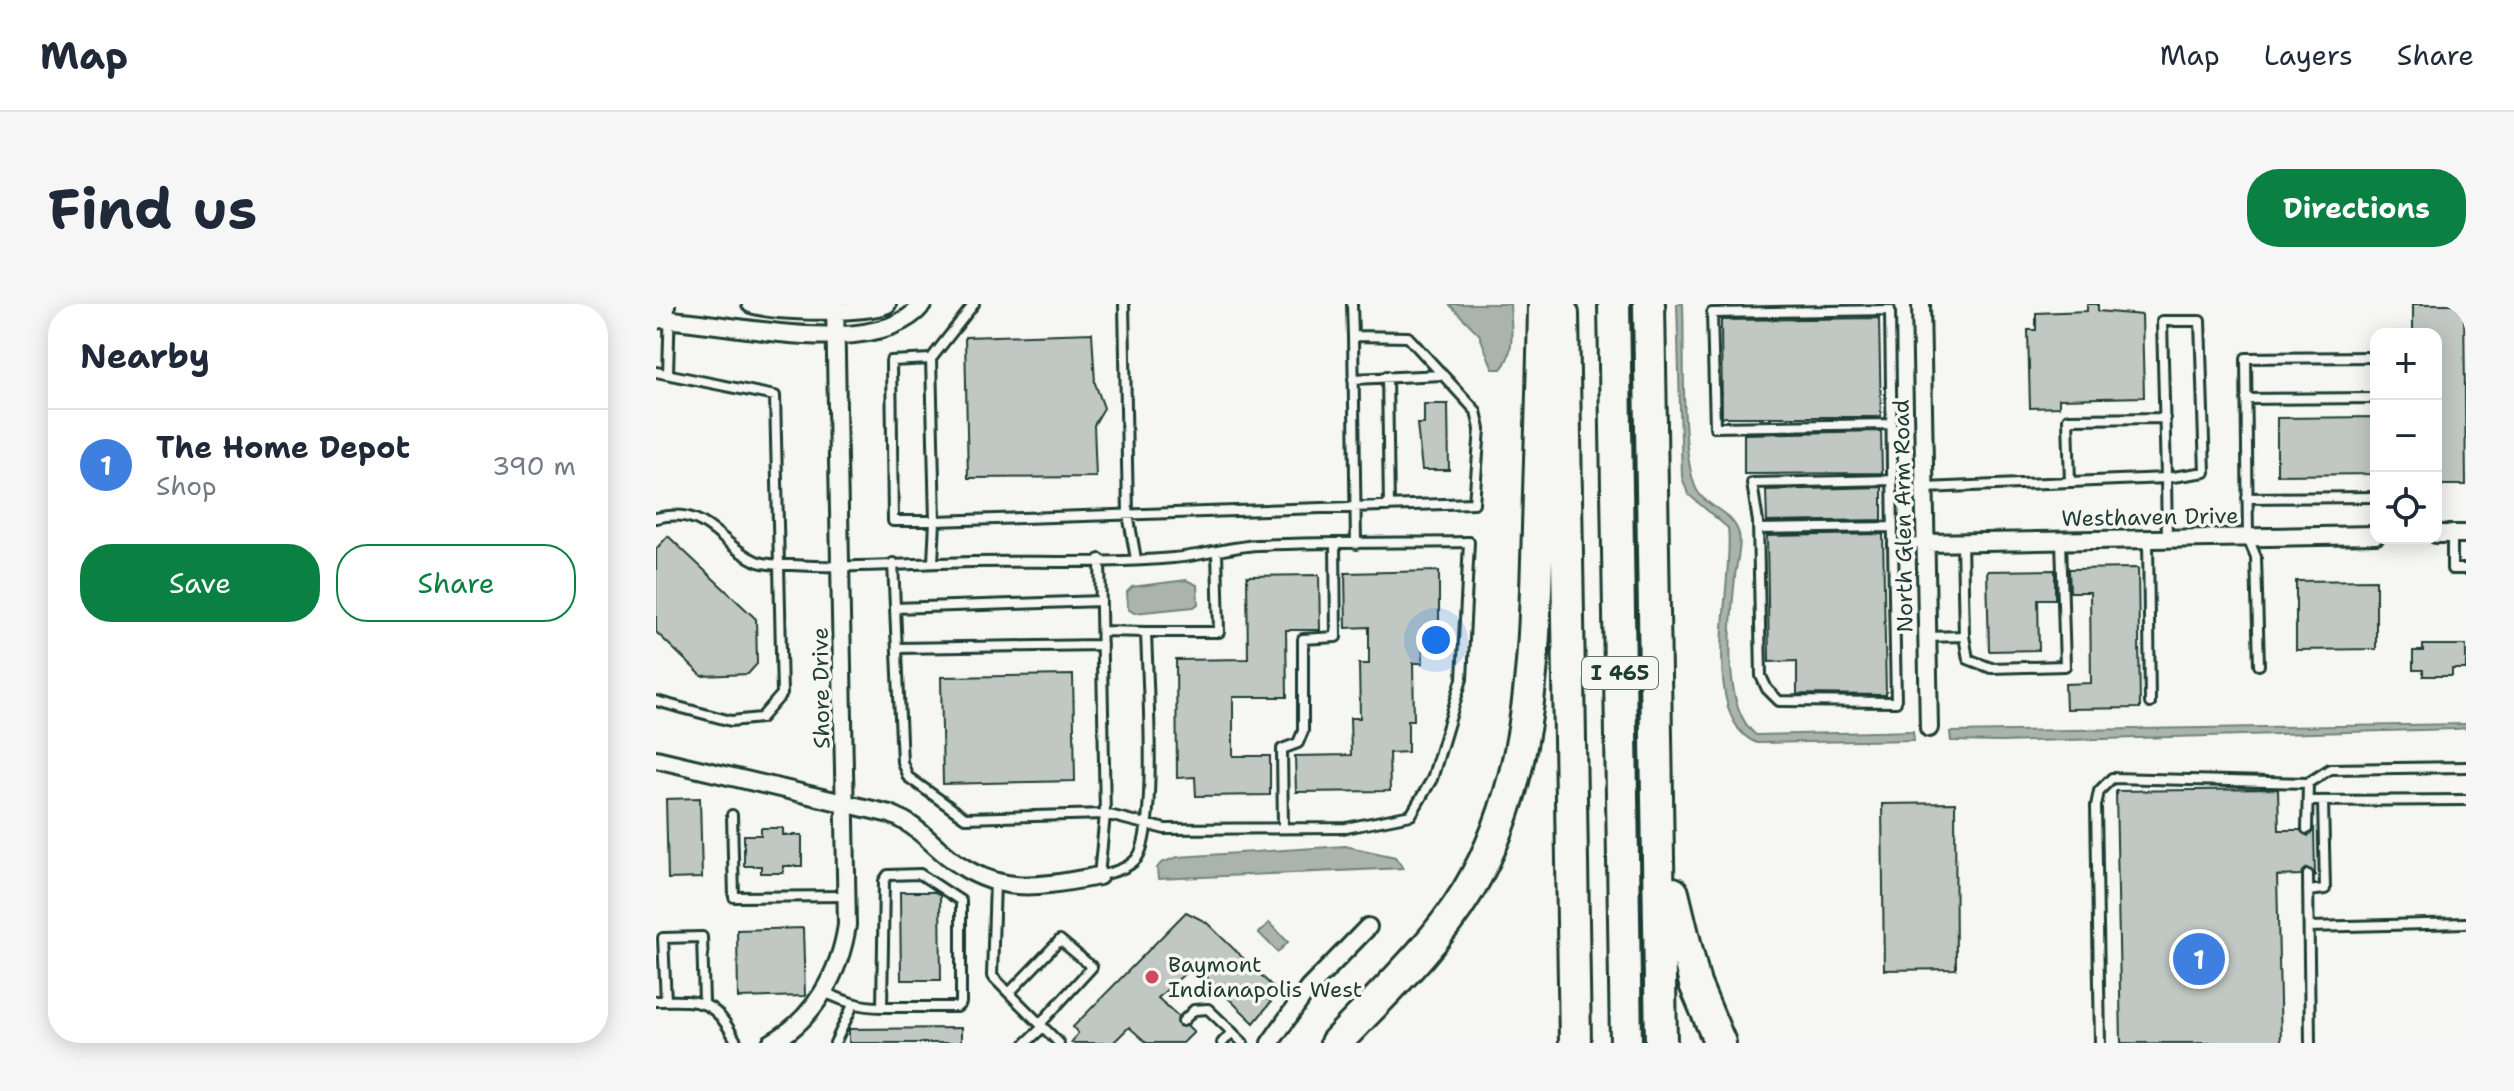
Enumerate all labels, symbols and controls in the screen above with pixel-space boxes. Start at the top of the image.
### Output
text: Map [40,30,128,81]
text: Map [2160,36,2220,74]
text: Layers [2264,36,2353,74]
text: Share [2397,36,2474,74]
button: Directions [2247,169,2466,247]
text: Find us [48,171,257,246]
map controls [2370,328,2442,544]
button: + [2370,328,2442,400]
text: Nearby [80,333,210,379]
street label: North Glen Arm Road [1886,399,1920,633]
button: − [2370,400,2442,472]
text: The Home Depot [156,427,410,468]
text: 1 [100,448,112,483]
text: 390 m [492,448,576,483]
text: Shop [156,468,217,503]
button: locate [2370,472,2442,544]
street label: Westhaven Drive [2061,501,2239,533]
button: Save [80,544,320,622]
button: Share [336,544,576,622]
your location [1416,620,1456,660]
street label: Shore Drive [805,627,837,749]
road number: I 465 [1582,657,1658,689]
pin: 1 [2173,929,2225,989]
place label: Baymont Indianapolis West [1168,950,1362,1004]
marker: Baymont Indianapolis West [1143,968,1161,986]

